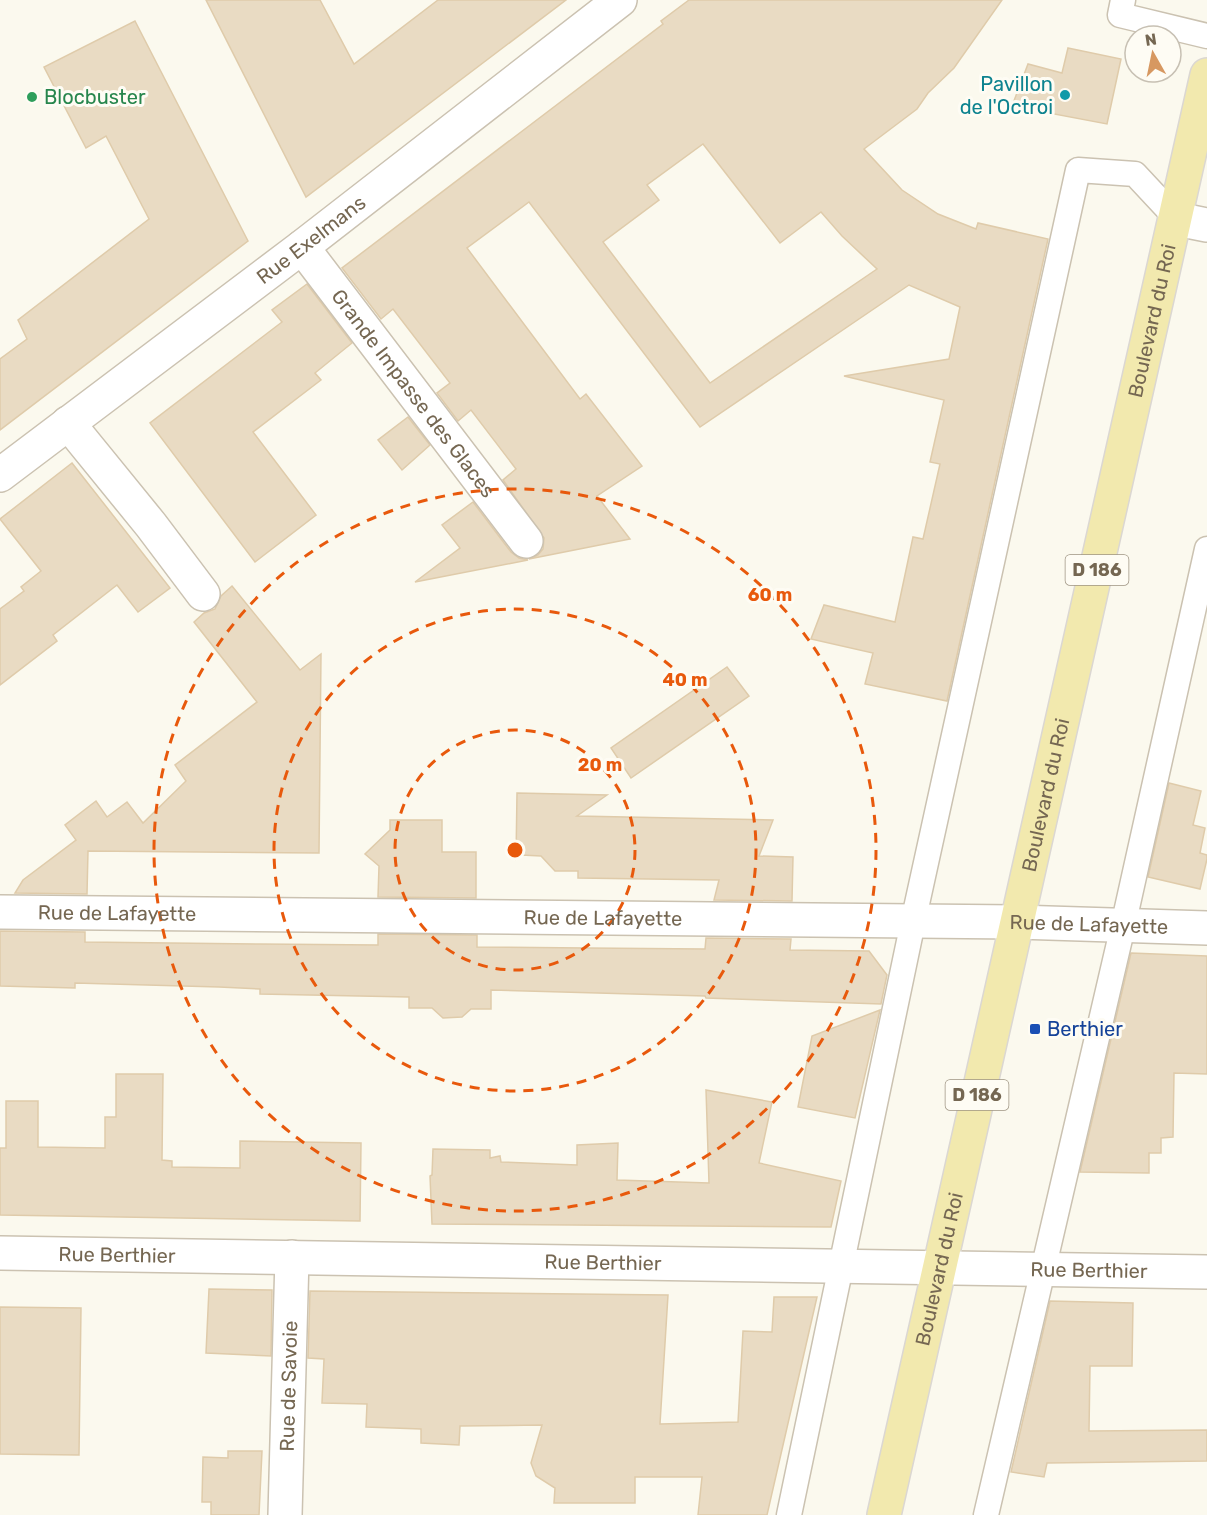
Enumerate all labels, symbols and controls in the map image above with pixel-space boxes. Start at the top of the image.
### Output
north arrow [1123,24,1183,84]
text: N [1144,29,1158,50]
place label: Pavillon de l'Octroi [960,72,1053,119]
place label: Blocbuster [44,85,146,109]
marker: Pavillon de l'Octroi [1058,88,1072,102]
marker: Blocbuster [25,90,39,104]
street label: Rue Exelmans [252,190,370,289]
street label: Boulevard du Roi [1123,242,1181,400]
street label: Grande Impasse des Glaces [327,285,500,502]
road number: D 186 [1066,555,1128,585]
text: 60 m [748,584,792,606]
text: 40 m [663,669,707,691]
street label: Boulevard du Roi [1017,716,1074,874]
text: 20 m [578,754,622,776]
centre of rings [505,840,525,860]
street label: Rue de Lafayette [38,900,196,926]
street label: Rue de Lafayette [524,905,682,931]
street label: Rue de Lafayette [1010,910,1169,939]
place label: Berthier [1047,1017,1123,1041]
marker: Berthier [1028,1022,1042,1036]
road number: D 186 [946,1080,1008,1110]
street label: Boulevard du Roi [910,1190,968,1348]
street label: Rue Berthier [58,1242,176,1268]
street label: Rue Berthier [544,1250,662,1275]
street label: Rue Berthier [1030,1257,1148,1283]
street label: Rue de Savoie [275,1320,302,1452]

